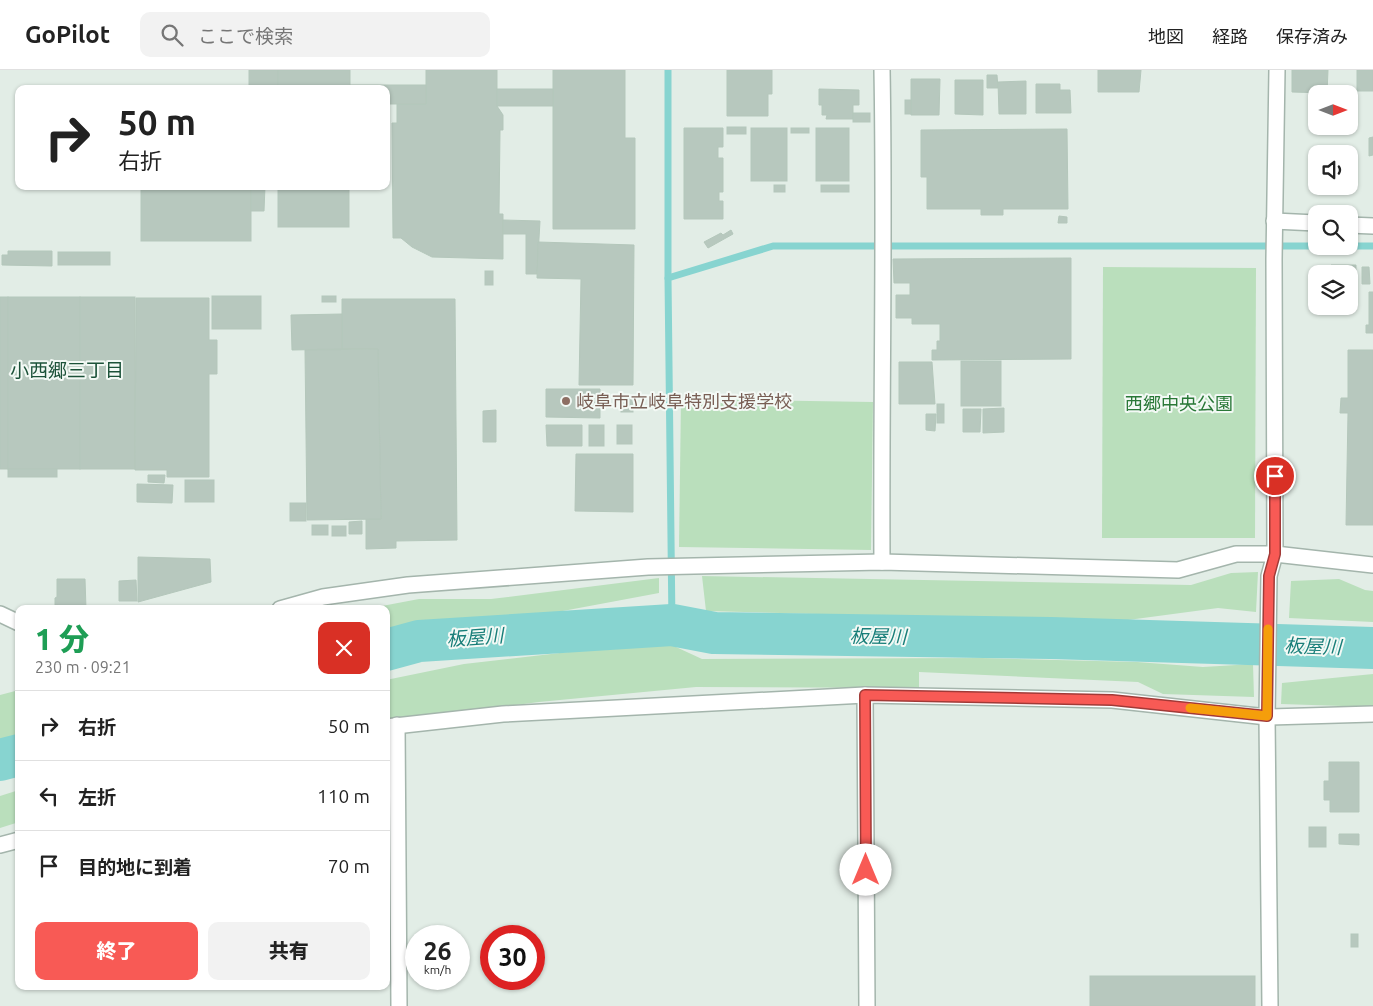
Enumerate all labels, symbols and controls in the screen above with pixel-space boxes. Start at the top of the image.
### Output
search box [140,12,490,57]
text: GoPilot [25,21,110,48]
icon: search [158,21,186,49]
text: ここで検索 [198,25,293,47]
text: 地図 [1148,26,1184,46]
text: 経路 [1212,26,1248,46]
text: 保存済み [1276,26,1348,46]
north arrow [1308,85,1358,135]
map controls [1308,85,1358,315]
text: 50 m [118,102,196,142]
icon: right [35,105,100,170]
button: sound [1308,145,1358,195]
text: 右折 [118,148,162,173]
button: search [1308,205,1358,255]
button: layers [1308,265,1358,315]
district label: 小西郷三丁目 [10,359,124,381]
place label: 岐阜市立岐阜特別支援学校 [576,391,792,411]
park label: 西郷中央公園 [1125,393,1233,413]
marker: 岐阜市立岐阜特別支援学校 [560,395,572,407]
pin [1254,455,1296,497]
icon: arrive [1261,462,1289,490]
text: 1 分 [35,622,89,656]
button: close [318,622,370,674]
water label: 板屋川 [446,624,506,650]
water label: 板屋川 [849,625,909,648]
water label: 板屋川 [1284,634,1344,658]
text: 230 m · 09:21 [35,658,131,676]
icon: right [35,712,63,740]
text: 50 m [328,715,370,737]
text: 右折 [78,716,116,738]
icon: left [35,782,63,810]
text: 110 m [317,785,370,807]
text: 左折 [78,786,116,808]
position arrow [839,843,891,895]
icon: arrive [35,852,63,880]
text: 70 m [328,855,370,877]
text: 目的地に到着 [78,856,192,878]
button: 終了 [35,922,198,980]
button: 共有 [208,922,370,980]
speed limit sign: 30 [480,925,545,990]
text: 26 [423,937,452,965]
text: km/h [424,963,451,976]

